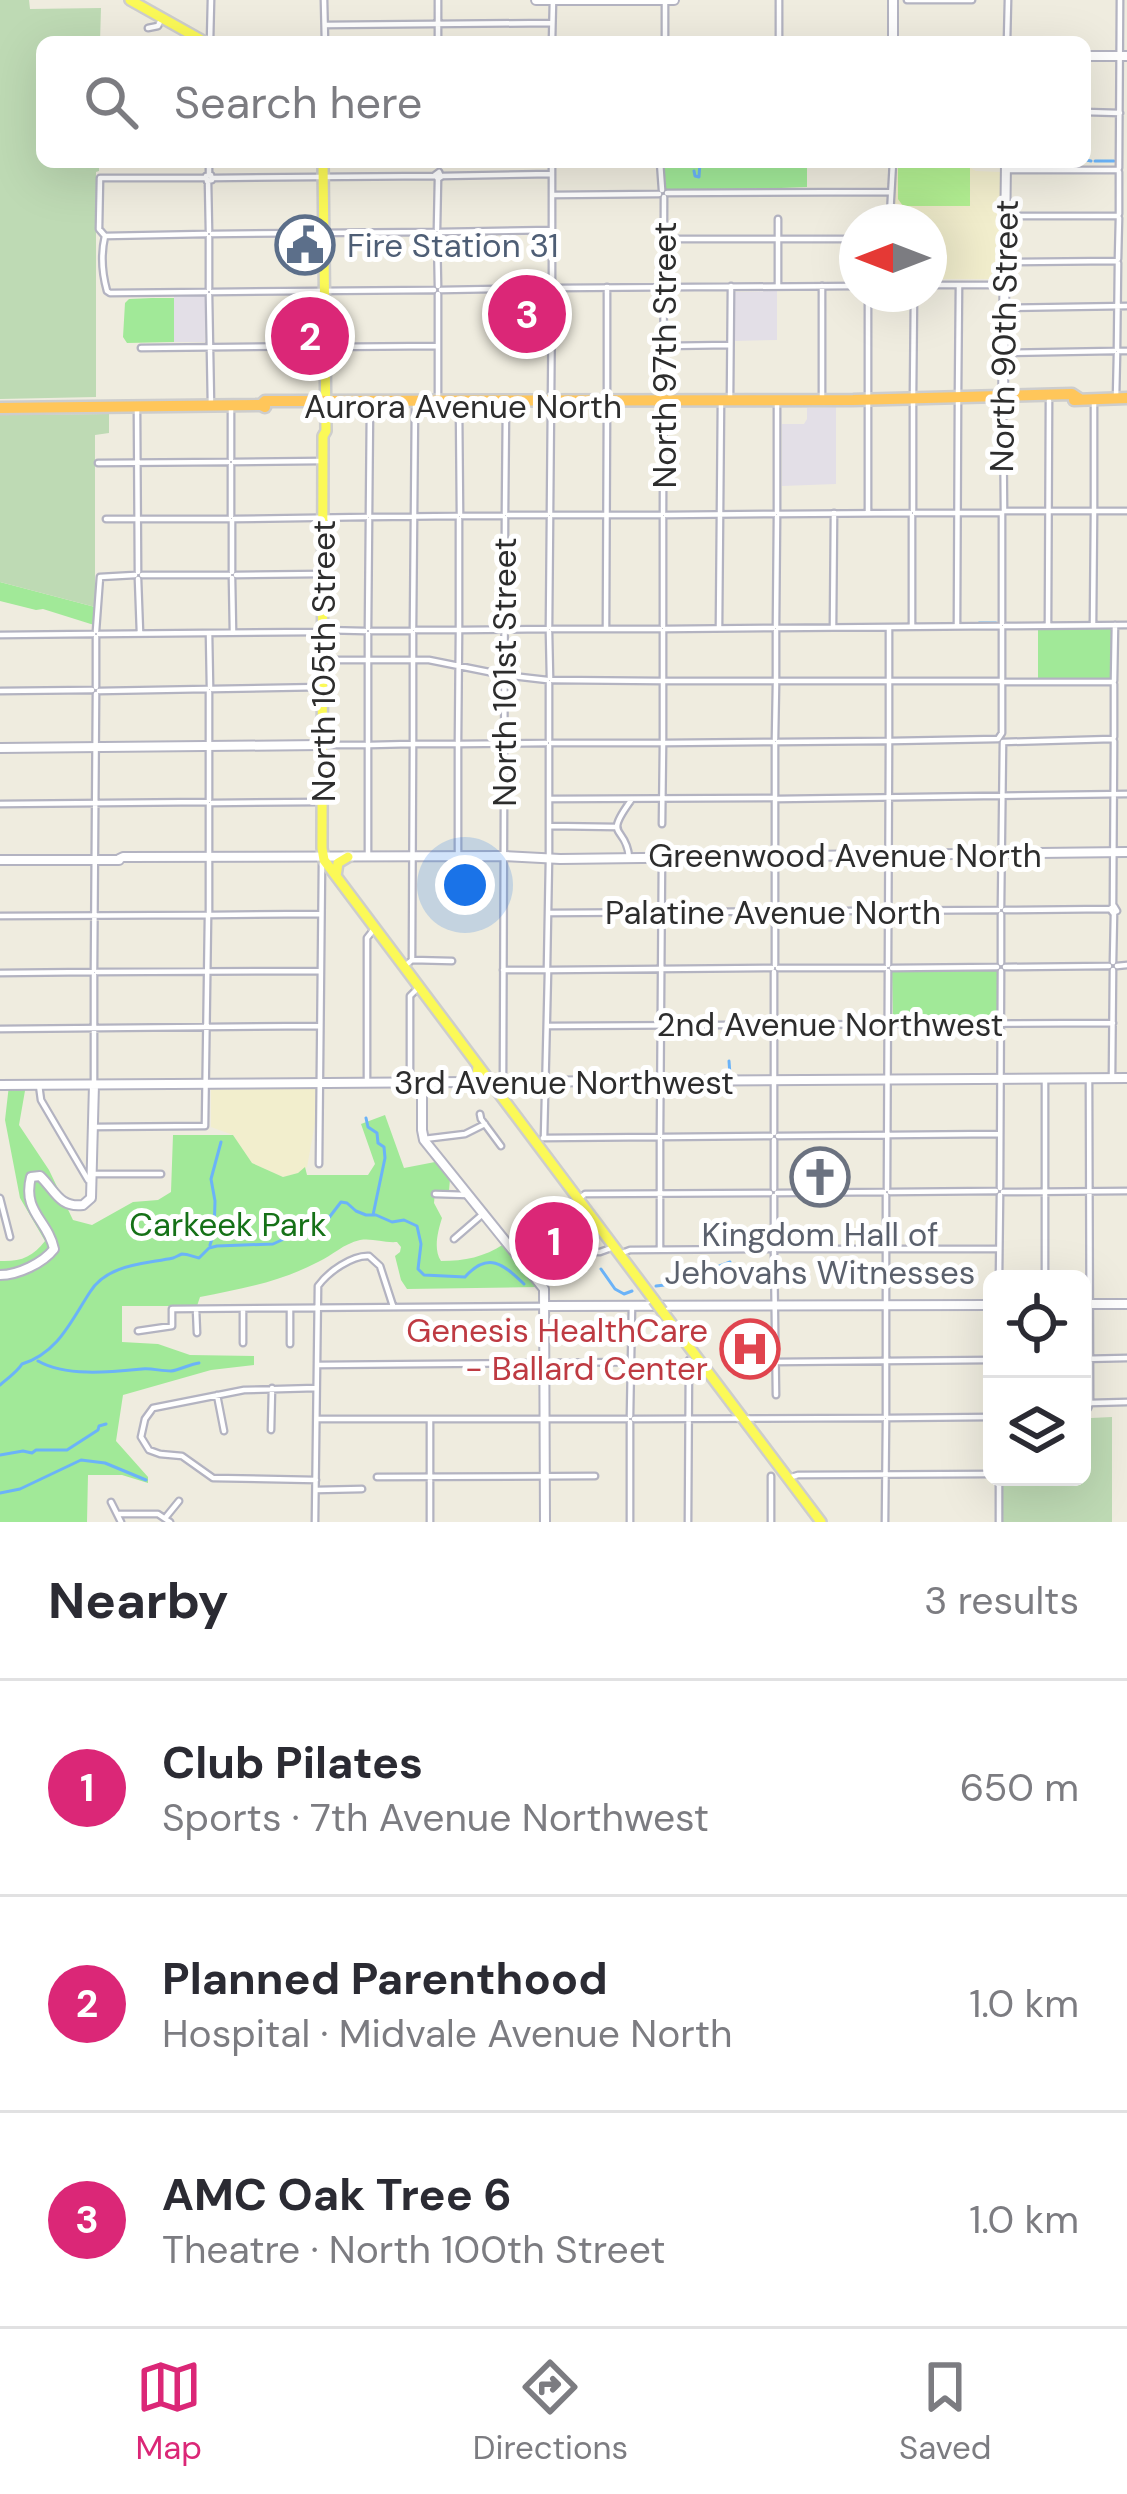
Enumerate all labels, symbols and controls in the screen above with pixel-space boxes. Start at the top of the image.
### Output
search box [36,36,1091,168]
icon: search [78,69,144,135]
text: Search here [174,73,422,132]
street label: North 90th Street [980,199,1028,473]
north arrow [839,204,947,312]
public building icon: Fire Station 31 [274,214,336,276]
street label: North 97th Street [643,222,686,488]
place label: Fire Station 31 [347,224,559,267]
pin: 3 [488,269,566,359]
pin: 2 [271,291,349,381]
street label: Aurora Avenue North [304,385,622,428]
street label: North 105th Street [302,520,345,802]
street label: North 101st Street [483,537,526,807]
street label: Greenwood Avenue North [648,834,1042,877]
your location [435,855,495,915]
street label: Palatine Avenue North [605,891,941,934]
street label: 2nd Avenue Northwest [657,1003,1003,1046]
street label: 3rd Avenue Northwest [394,1061,734,1104]
church icon: Kingdom Hall of Jehovahs Witnesses [789,1146,851,1208]
pin: 1 [515,1196,593,1286]
park label: Carkeek Park [129,1203,327,1246]
place label: Kingdom Hall of Jehovahs Witnesses [665,1213,975,1294]
map controls [983,1270,1091,1486]
button: locate [983,1270,1091,1378]
place label: Genesis HealthCare - Ballard Center [406,1309,708,1390]
hospital icon: Genesis HealthCare - Ballard Center [719,1318,781,1380]
button: layers [983,1378,1091,1486]
text: Nearby [48,1567,229,1634]
text: 3 results [924,1575,1079,1626]
text: Club Pilates [162,1733,423,1792]
text: 1 [80,1762,94,1813]
text: 650 m [960,1762,1079,1813]
text: Sports · 7th Avenue Northwest [162,1792,709,1843]
text: Planned Parenthood [162,1949,608,2008]
text: 2 [76,1978,98,2029]
text: 1.0 km [969,1978,1079,2029]
text: Hospital · Midvale Avenue North [162,2008,732,2059]
text: AMC Oak Tree 6 [162,2165,512,2224]
text: 3 [75,2194,99,2245]
text: 1.0 km [969,2194,1079,2245]
text: Theatre · North 100th Street [162,2224,665,2275]
tab: Map [135,2354,202,2469]
tab: Directions [473,2354,628,2469]
tab: Saved [899,2354,992,2469]

